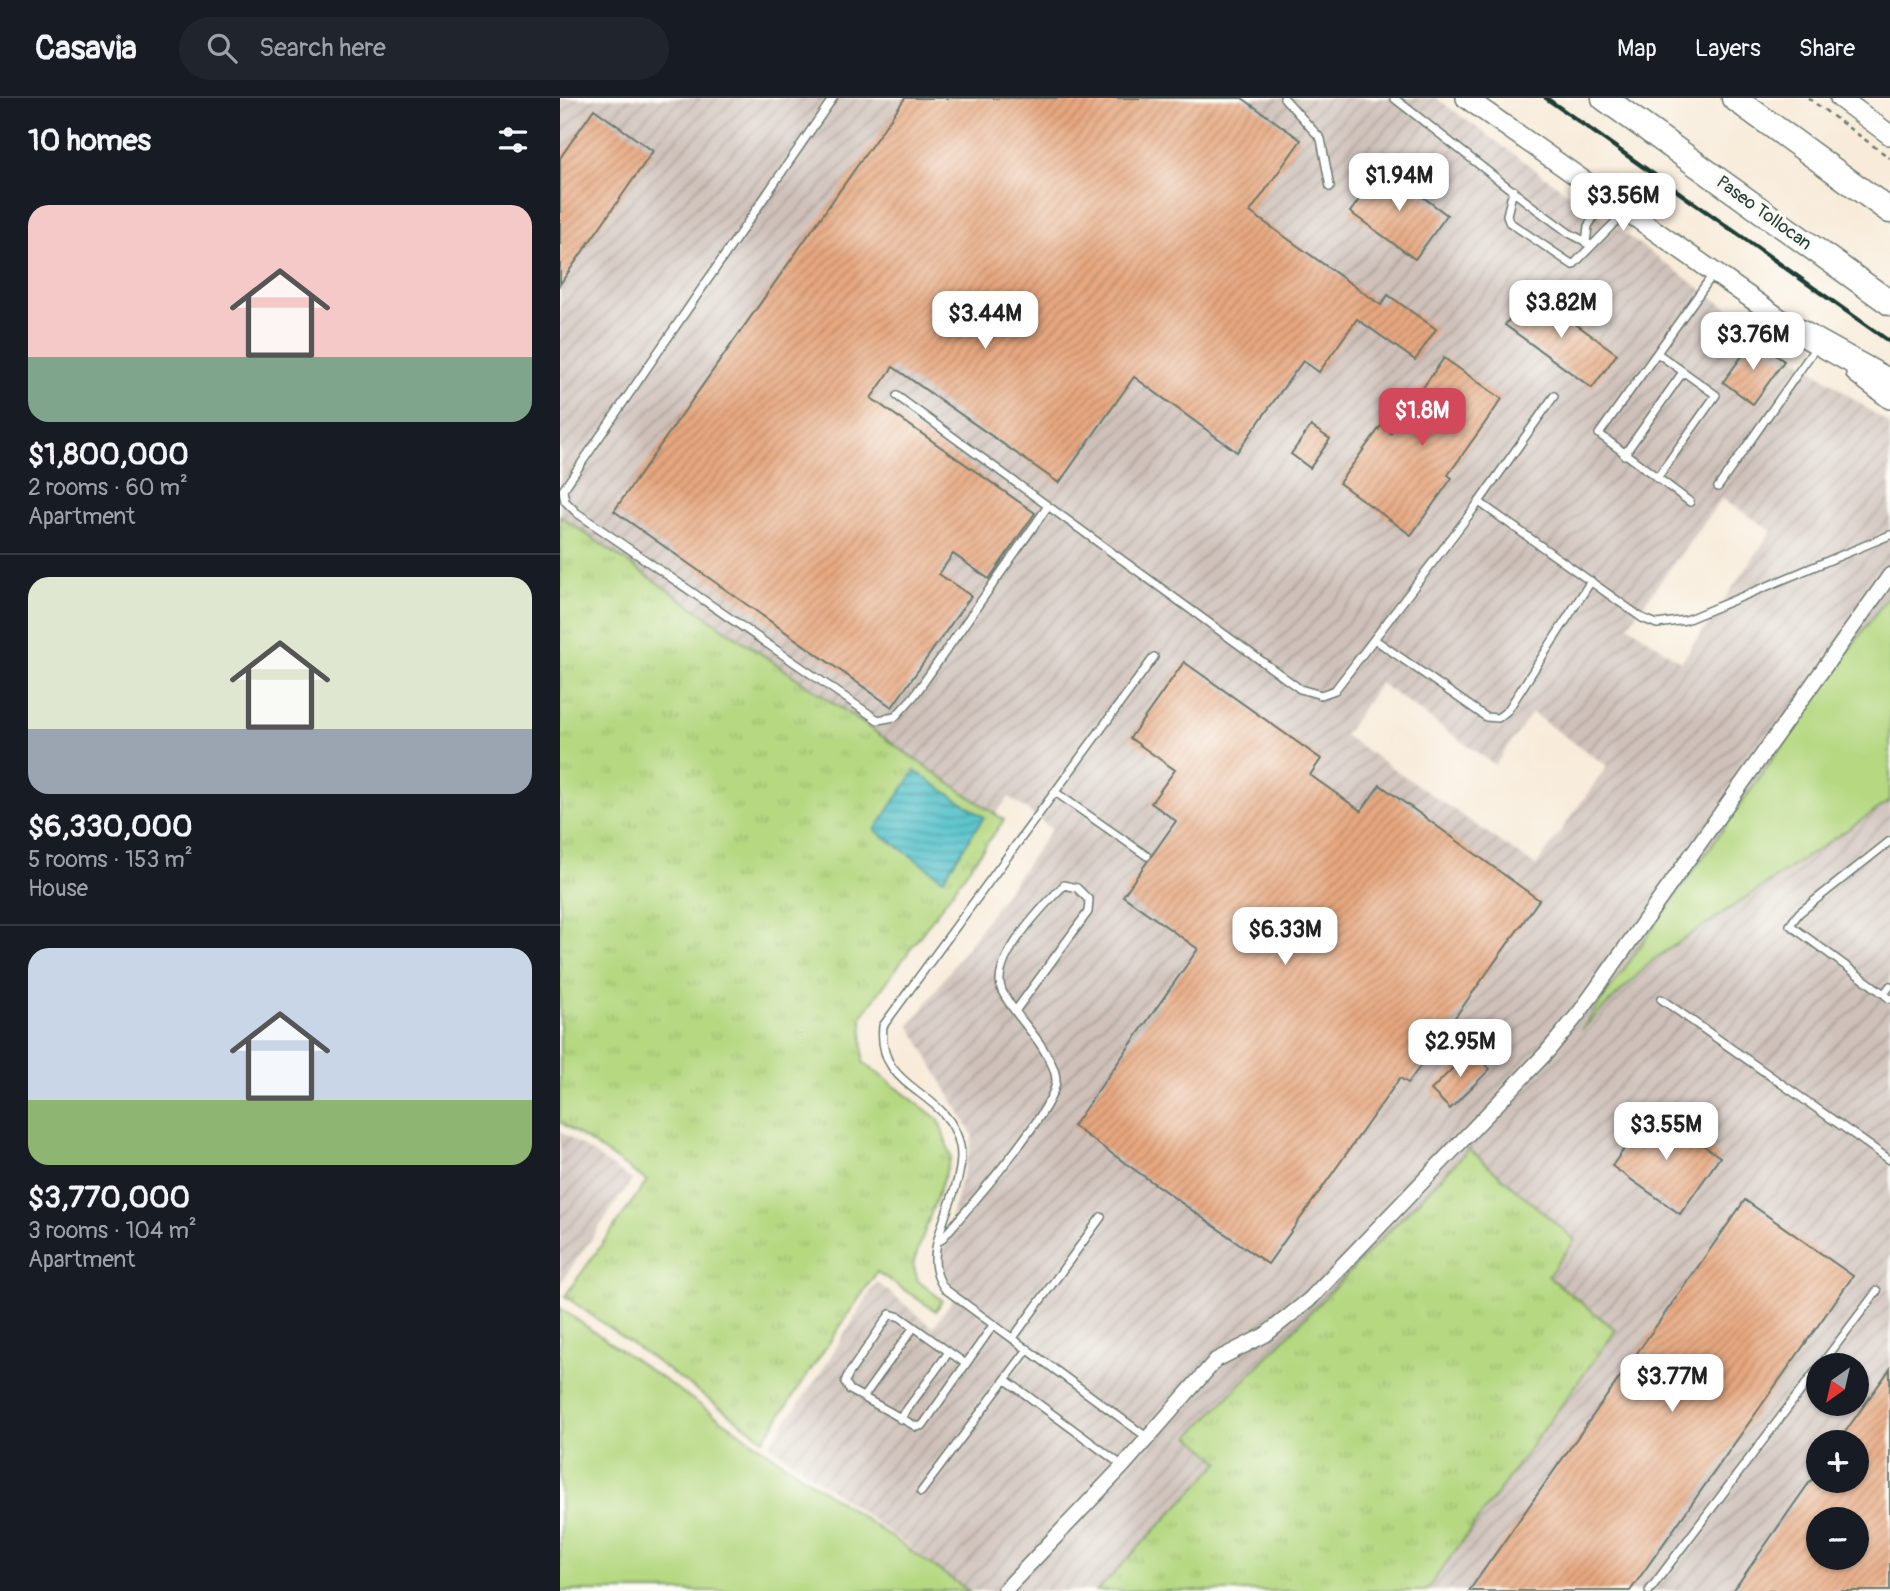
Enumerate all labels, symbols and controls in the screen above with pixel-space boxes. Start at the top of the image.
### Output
search box [179,17,669,80]
text: Casavia [35,28,137,69]
icon: search [203,29,241,67]
text: Search here [259,32,386,64]
text: Map [1617,34,1657,63]
text: Layers [1695,34,1761,63]
text: Share [1799,34,1855,63]
icon: filters [494,121,532,159]
text: 10 homes [28,122,151,159]
pin: $1.94M [1342,153,1456,213]
text: $1.94M [1365,161,1433,190]
street label: Paseo Tollocan [1712,171,1816,255]
pin: $3.56M [1566,174,1680,233]
text: $3.56M [1587,181,1659,210]
icon: home [217,250,343,376]
pin: $3.82M [1504,280,1618,340]
text: $3.82M [1525,288,1597,317]
pin: $3.44M [928,292,1042,351]
text: $3.44M [948,299,1022,328]
pin: $3.76M [1696,313,1810,372]
text: $3.76M [1717,320,1789,349]
pin: $1.8M [1373,388,1471,448]
text: $1.8M [1395,396,1449,425]
text: $1,800,000 [28,436,189,473]
text: 2 rooms · 60 m² [28,473,188,502]
text: Apartment [28,502,135,531]
icon: home [217,622,343,748]
text: $6,330,000 [28,808,192,845]
text: 5 rooms · 153 m² [28,845,193,874]
text: House [28,874,88,903]
pin: $6.33M [1228,908,1342,967]
text: $6.33M [1248,915,1322,944]
icon: home [217,993,343,1119]
pin: $2.95M [1403,1020,1517,1079]
text: $2.95M [1424,1027,1496,1056]
pin: $3.55M [1609,1102,1723,1162]
text: $3.55M [1630,1110,1702,1139]
text: $3,770,000 [28,1179,190,1216]
text: 3 rooms · 104 m² [28,1216,197,1245]
text: Apartment [28,1245,135,1274]
north arrow [1806,1353,1869,1416]
map controls [1806,1353,1869,1570]
pin: $3.77M [1615,1354,1729,1414]
text: $3.77M [1636,1362,1708,1391]
button: + [1806,1430,1869,1493]
button: − [1806,1507,1869,1570]

